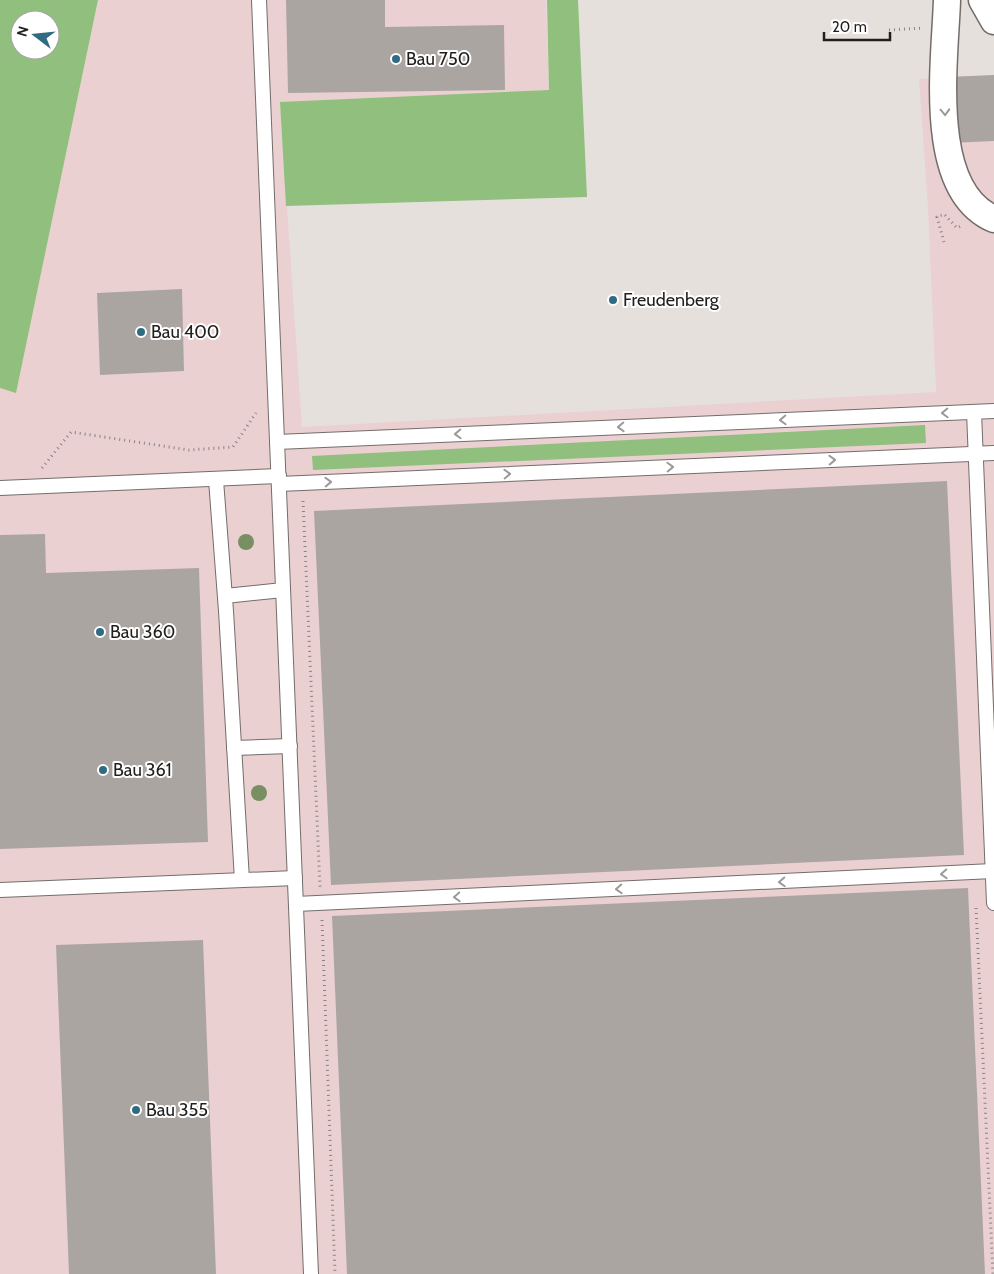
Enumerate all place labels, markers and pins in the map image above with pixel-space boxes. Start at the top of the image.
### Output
place label: Bau 750 [406,48,470,70]
marker: Bau 750 [390,53,402,65]
place label: Freudenberg [623,289,720,311]
marker: Freudenberg [607,294,619,306]
place label: Bau 400 [151,321,219,343]
marker: Bau 400 [135,326,147,338]
place label: Bau 360 [110,621,175,643]
marker: Bau 360 [94,626,106,638]
place label: Bau 361 [113,759,172,781]
marker: Bau 361 [97,764,109,776]
place label: Bau 355 [146,1099,208,1121]
marker: Bau 355 [130,1104,142,1116]

